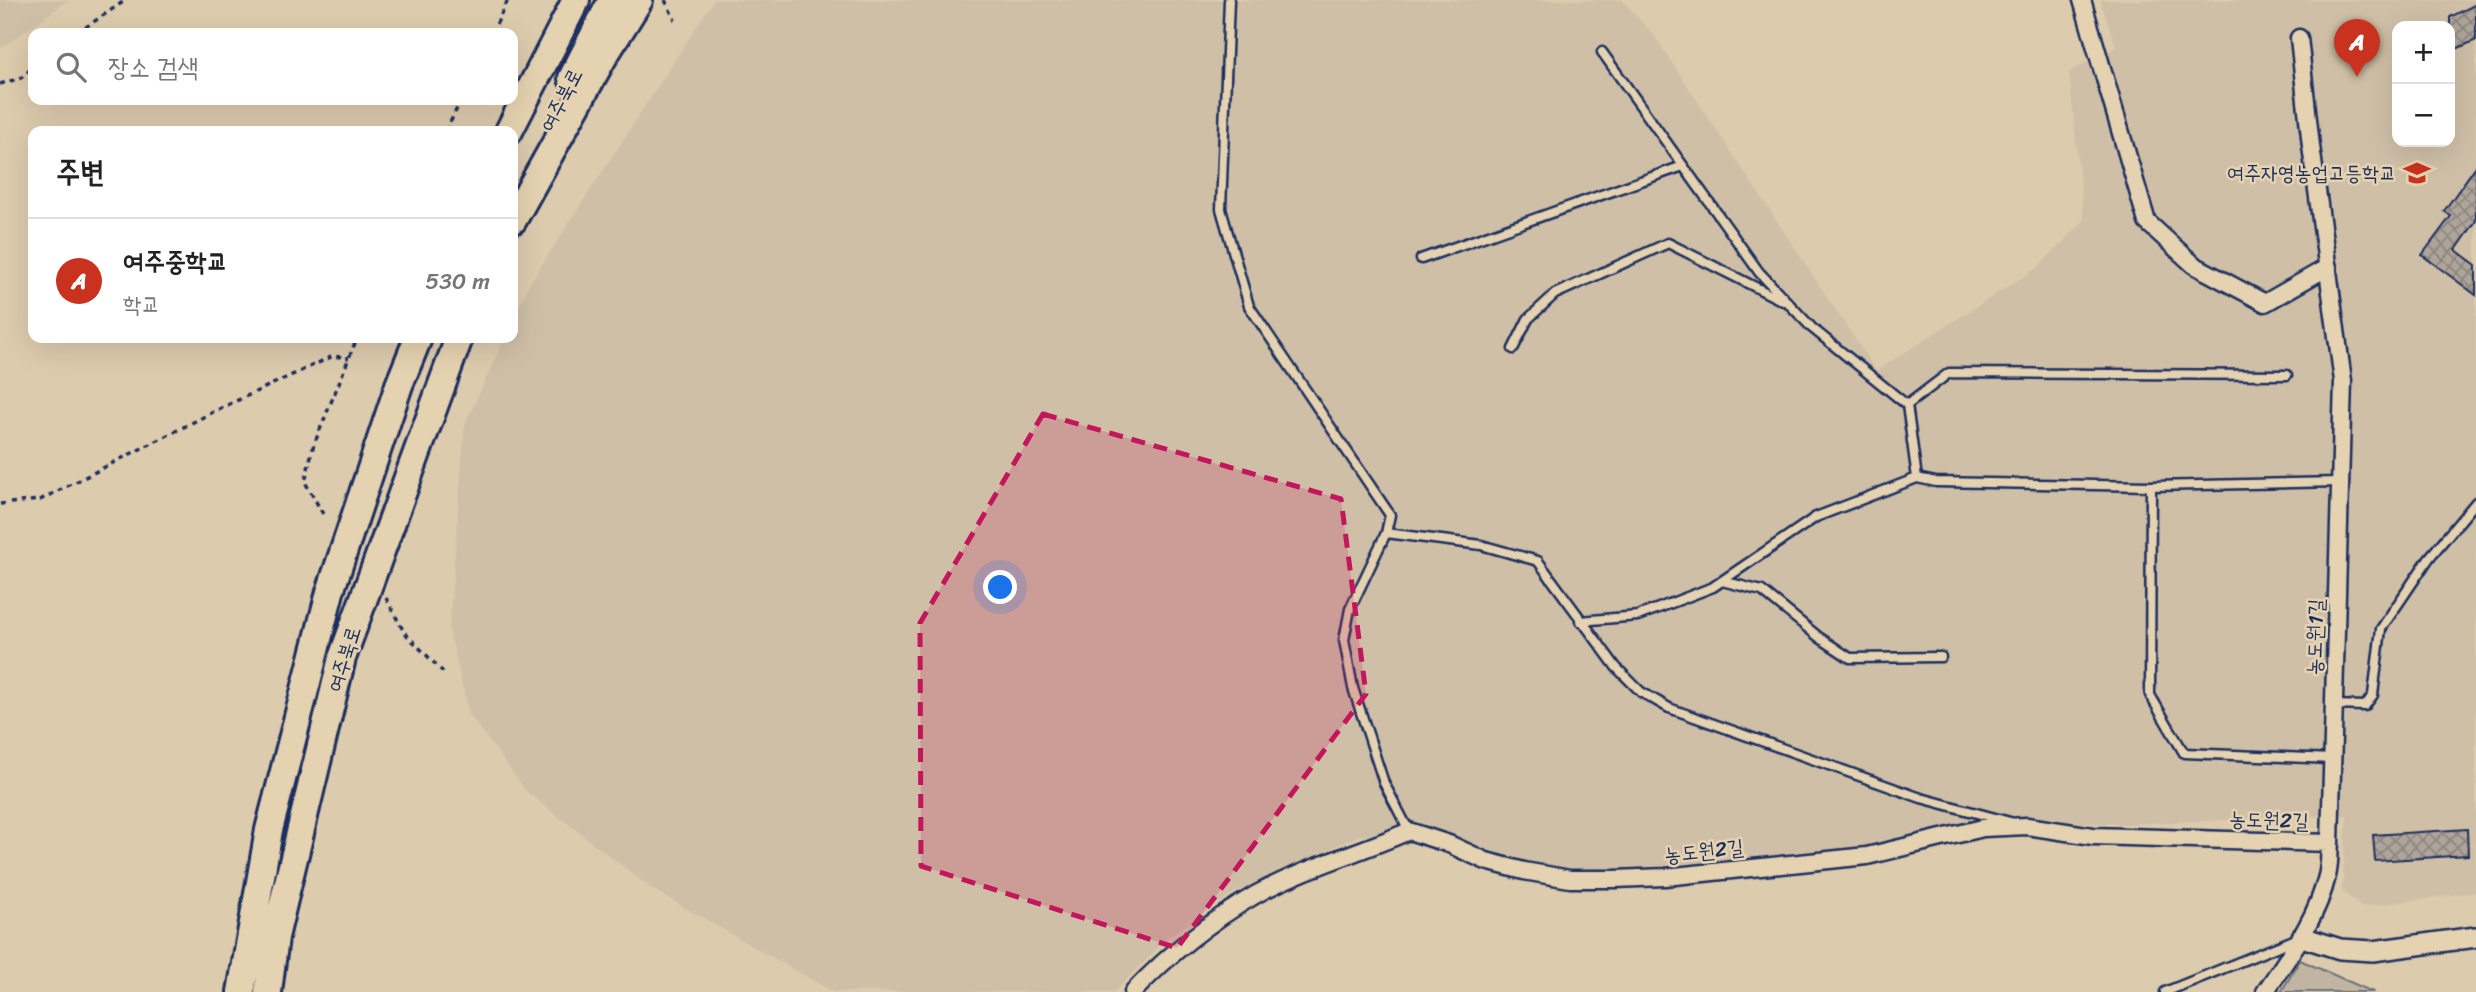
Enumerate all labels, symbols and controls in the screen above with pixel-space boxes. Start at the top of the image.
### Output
pin: A [2334,19,2380,77]
map controls [2392,21,2455,147]
button: + [2392,21,2455,84]
search box [28,28,518,105]
text: 장소 검색 [108,44,198,90]
icon: search [52,48,90,86]
street label: 여주북로 [529,61,593,139]
button: − [2392,84,2455,147]
text: 주변 [56,145,104,199]
place label: 여주자영농업고등학교 [2227,154,2396,192]
school or university icon: 여주자영농업고등학교 [2402,158,2432,188]
text: 여주중학교 [123,238,228,284]
text: A [71,261,87,302]
text: 530 m [425,261,490,302]
text: 학교 [123,284,160,325]
your location [983,570,1017,604]
street label: 농도원1길 [2295,598,2335,676]
street label: 여주북로 [316,621,372,697]
street label: 농도원2길 [2229,800,2310,840]
street label: 농도원2길 [1662,828,1746,874]

